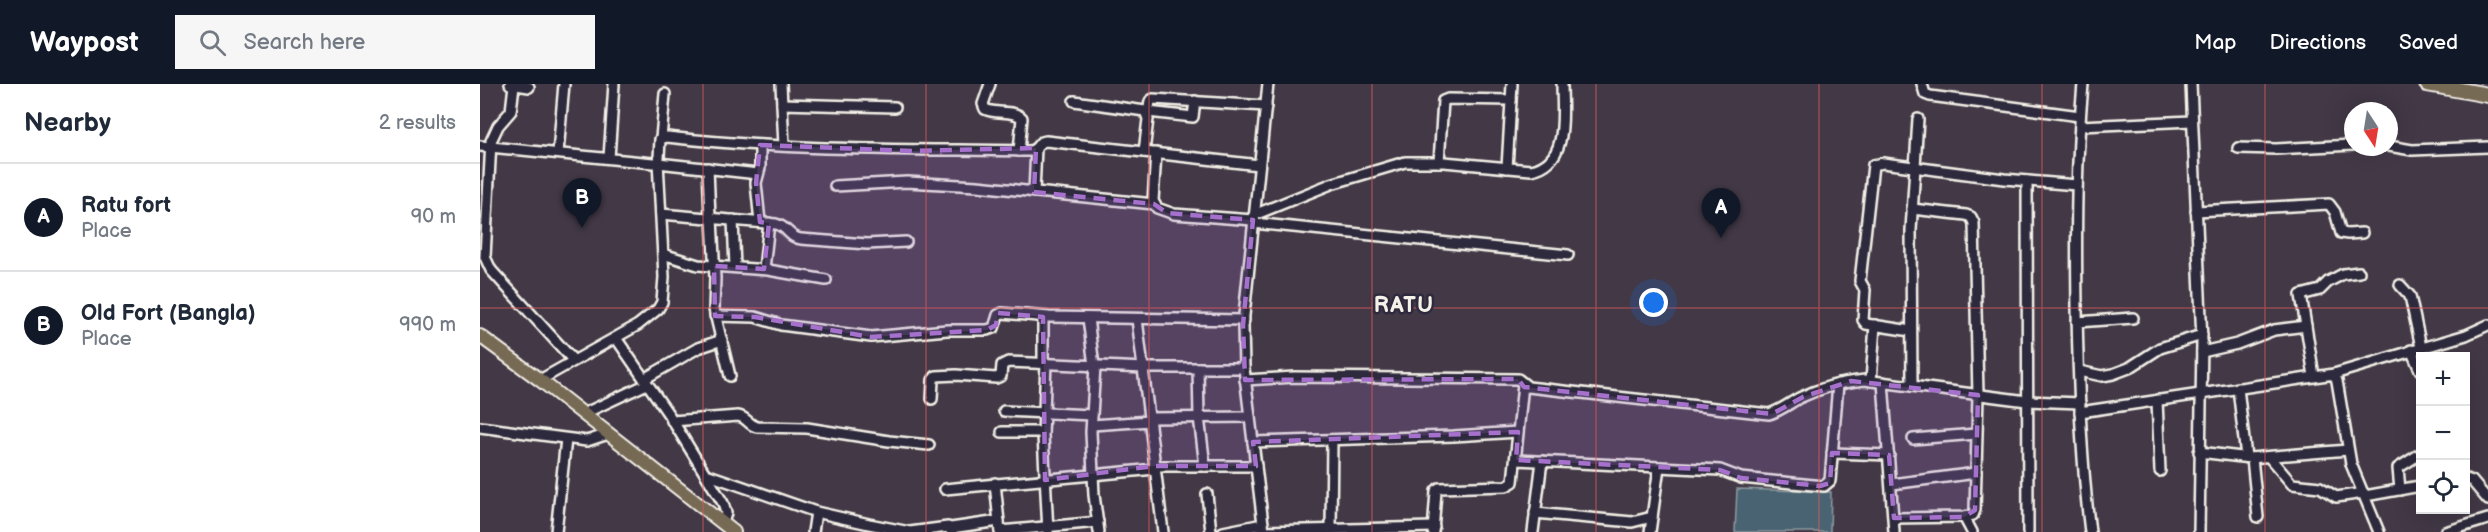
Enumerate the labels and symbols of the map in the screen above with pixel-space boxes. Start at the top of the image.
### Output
north arrow [2344,102,2398,156]
pin: B [562,178,602,228]
pin: A [1702,188,1740,238]
your location [1639,288,1668,317]
district label: RATU [1374,292,1434,319]

